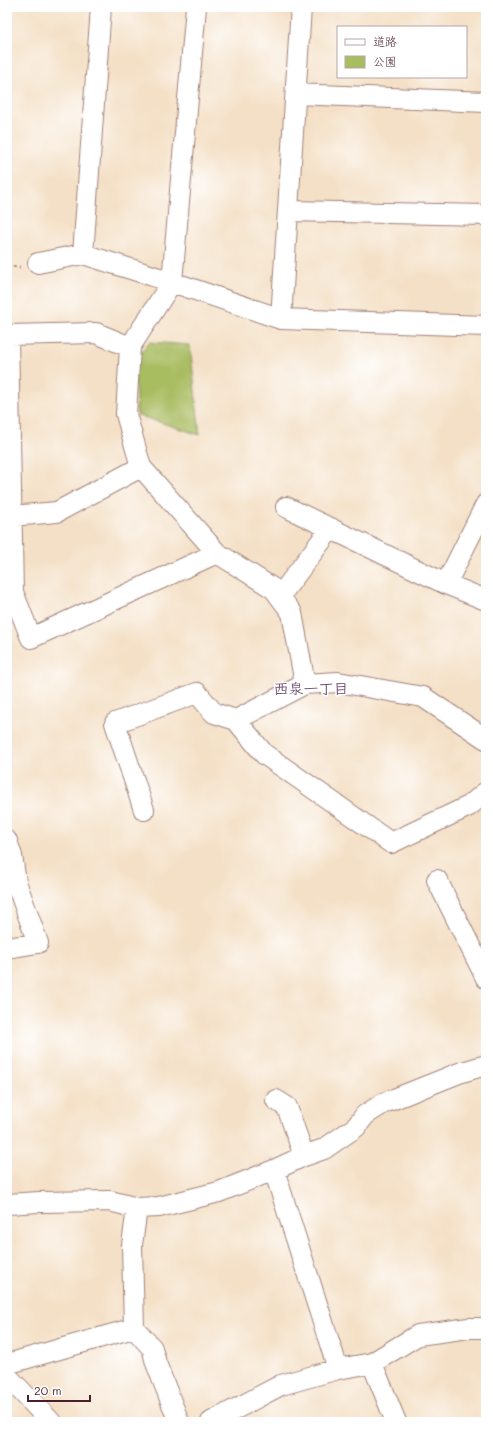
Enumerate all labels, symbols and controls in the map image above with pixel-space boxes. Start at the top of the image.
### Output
legend [337,26,467,78]
text: 道路 [373,33,397,49]
text: 公園 [373,53,397,69]
district label: 西泉一丁目 [273,678,349,698]
scale bar [28,1377,90,1403]
text: 20 m [34,1382,62,1398]

